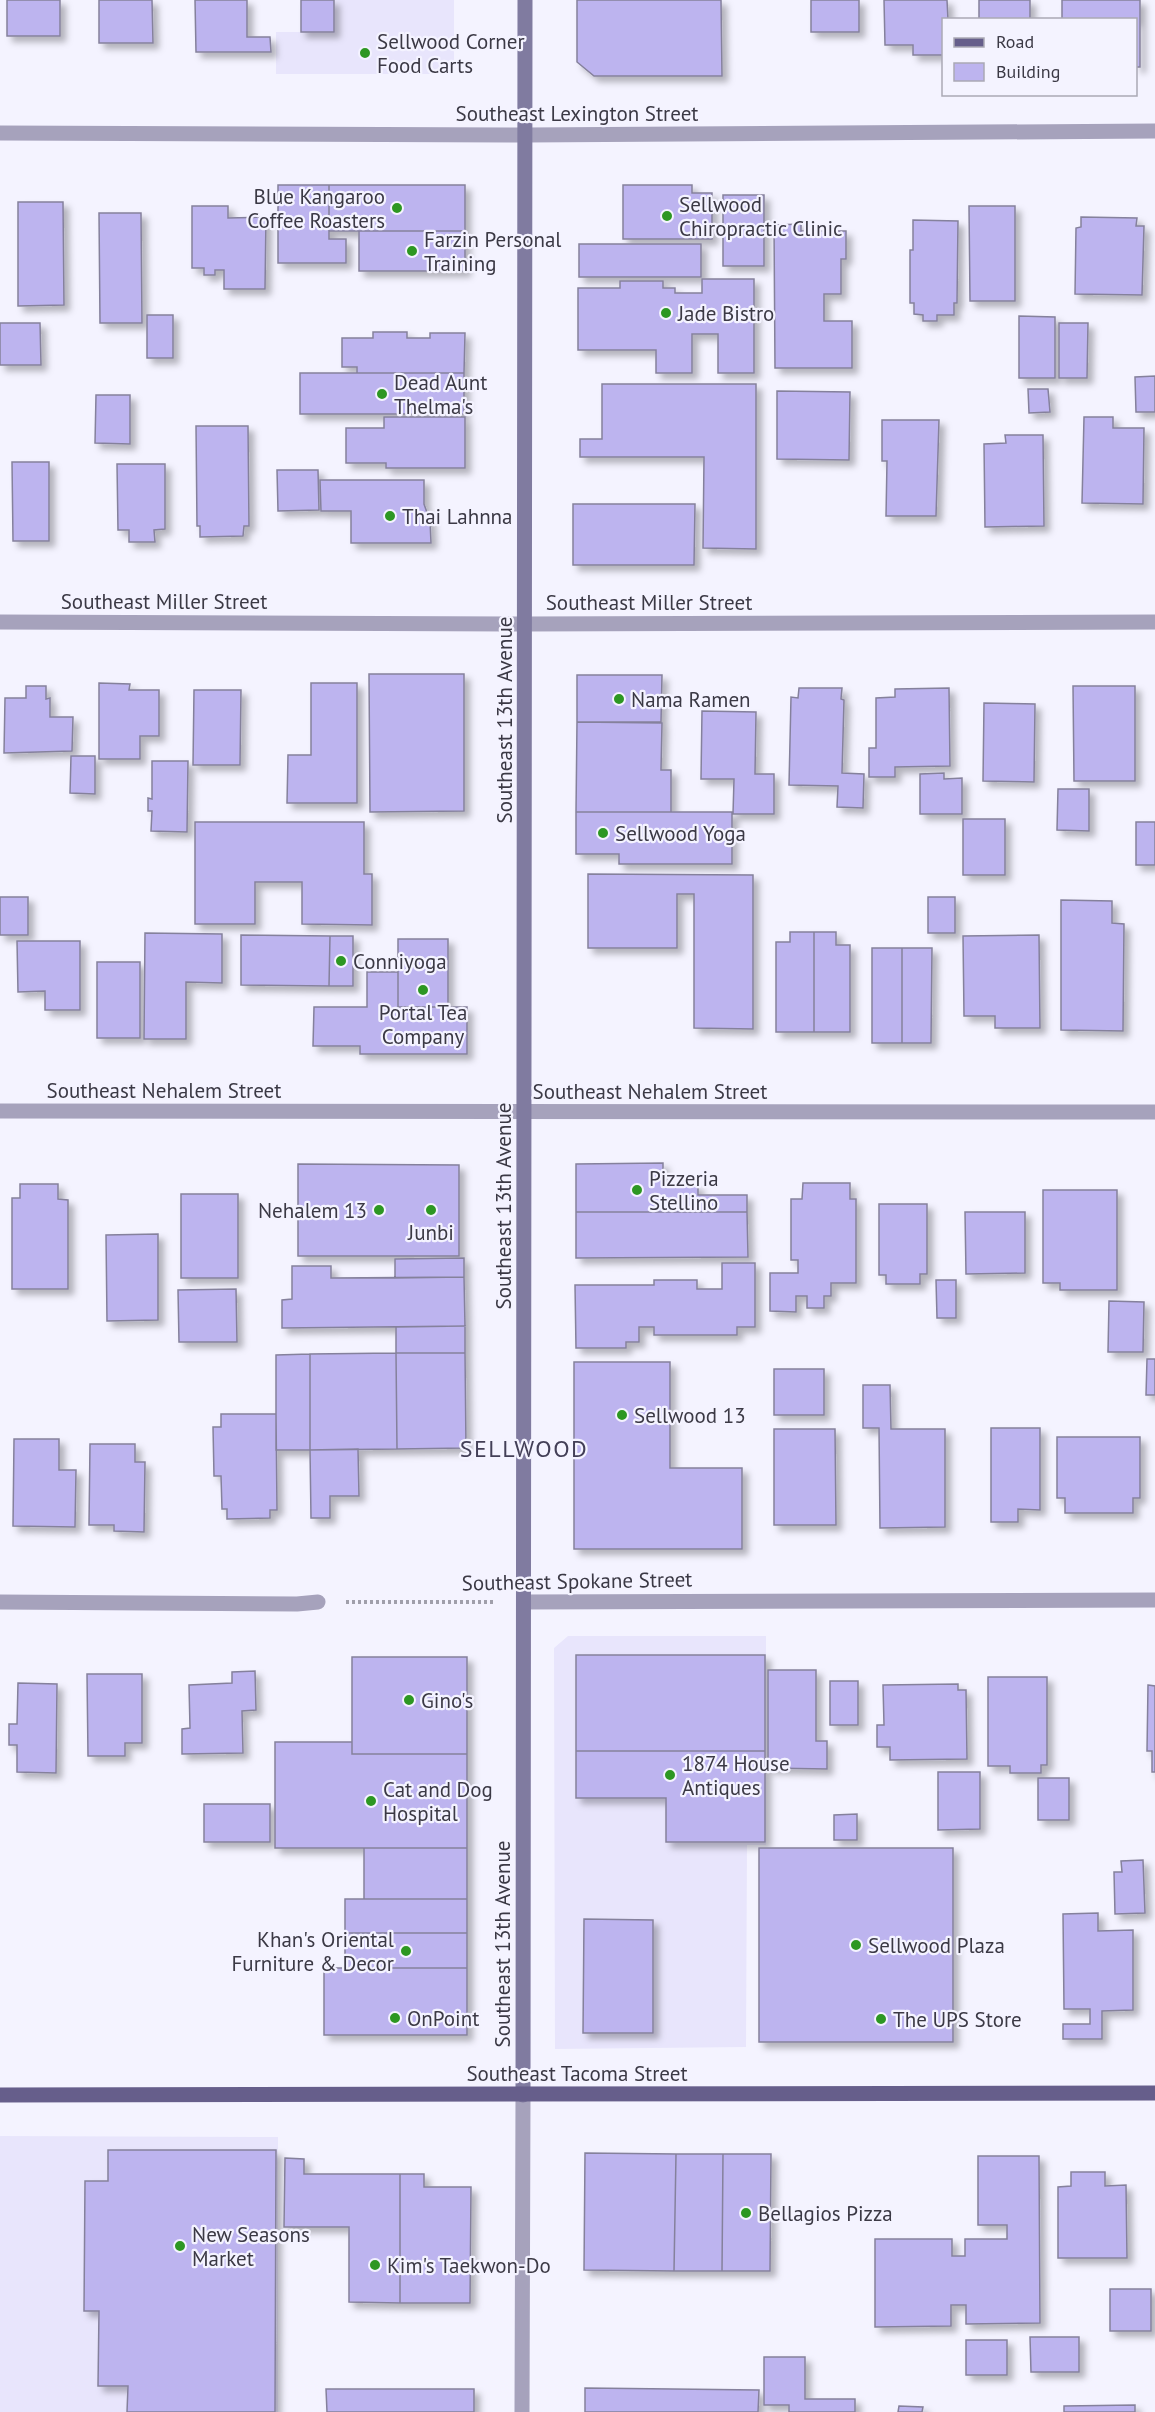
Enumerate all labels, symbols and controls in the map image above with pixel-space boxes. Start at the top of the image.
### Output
legend [942,18,1137,96]
place label: Sellwood Corner Food Carts [377,28,525,79]
text: Road [996,30,1034,53]
marker: Sellwood Corner Food Carts [358,46,372,60]
text: Building [996,60,1060,83]
street label: Southeast Lexington Street [456,100,698,127]
place label: Blue Kangaroo Coffee Roasters [247,183,385,234]
place label: Sellwood Chiropractic Clinic [679,191,843,242]
marker: Blue Kangaroo Coffee Roasters [390,201,404,215]
marker: Sellwood Chiropractic Clinic [660,209,674,223]
place label: Farzin Personal Training [424,226,561,277]
marker: Farzin Personal Training [405,244,419,258]
place label: Jade Bistro [677,300,774,327]
marker: Jade Bistro [659,306,673,320]
place label: Dead Aunt Thelma's [394,369,487,420]
marker: Dead Aunt Thelma's [375,387,389,401]
place label: Thai Lahnna [402,503,513,530]
marker: Thai Lahnna [383,509,397,523]
street label: Southeast Miller Street [61,588,267,615]
street label: Southeast Miller Street [546,589,752,616]
street label: Southeast 13th Avenue [491,617,518,824]
place label: Nama Ramen [631,686,751,713]
marker: Nama Ramen [612,692,626,706]
place label: Sellwood Yoga [615,820,746,847]
marker: Sellwood Yoga [596,826,610,840]
place label: Conniyoga [353,948,447,975]
marker: Conniyoga [334,954,348,968]
marker: Portal Tea Company [416,983,430,997]
place label: Portal Tea Company [379,999,467,1050]
street label: Southeast Nehalem Street [47,1077,281,1104]
street label: Southeast Nehalem Street [533,1078,767,1105]
street label: Southeast 13th Avenue [490,1103,517,1310]
place label: Pizzeria Stellino [649,1165,719,1216]
marker: Pizzeria Stellino [630,1183,644,1197]
place label: Nehalem 13 [258,1197,367,1224]
marker: Nehalem 13 [372,1203,386,1217]
marker: Junbi [424,1203,438,1217]
place label: Junbi [407,1219,454,1246]
place label: Sellwood 13 [634,1402,746,1429]
marker: Sellwood 13 [615,1408,629,1422]
district label: SELLWOOD [460,1433,588,1464]
street label: Southeast Spokane Street [461,1565,693,1597]
place label: Gino's [421,1687,473,1714]
marker: Gino's [402,1693,416,1707]
place label: 1874 House Antiques [682,1750,790,1801]
marker: 1874 House Antiques [663,1768,677,1782]
place label: Cat and Dog Hospital [383,1776,493,1827]
marker: Cat and Dog Hospital [364,1794,378,1808]
street label: Southeast 13th Avenue [489,1841,516,2048]
place label: Khan's Oriental Furniture & Decor [231,1926,394,1977]
place label: Sellwood Plaza [868,1932,1005,1959]
marker: Sellwood Plaza [849,1938,863,1952]
marker: Khan's Oriental Furniture & Decor [399,1944,413,1958]
place label: OnPoint [407,2005,479,2032]
place label: The UPS Store [893,2006,1022,2033]
marker: OnPoint [388,2011,402,2025]
marker: The UPS Store [874,2012,888,2026]
street label: Southeast Tacoma Street [466,2060,688,2087]
place label: Bellagios Pizza [758,2200,893,2227]
marker: Bellagios Pizza [739,2206,753,2220]
place label: New Seasons Market [192,2221,310,2272]
marker: New Seasons Market [173,2239,187,2253]
place label: Kim's Taekwon-Do [387,2252,551,2279]
marker: Kim's Taekwon-Do [368,2258,382,2272]

